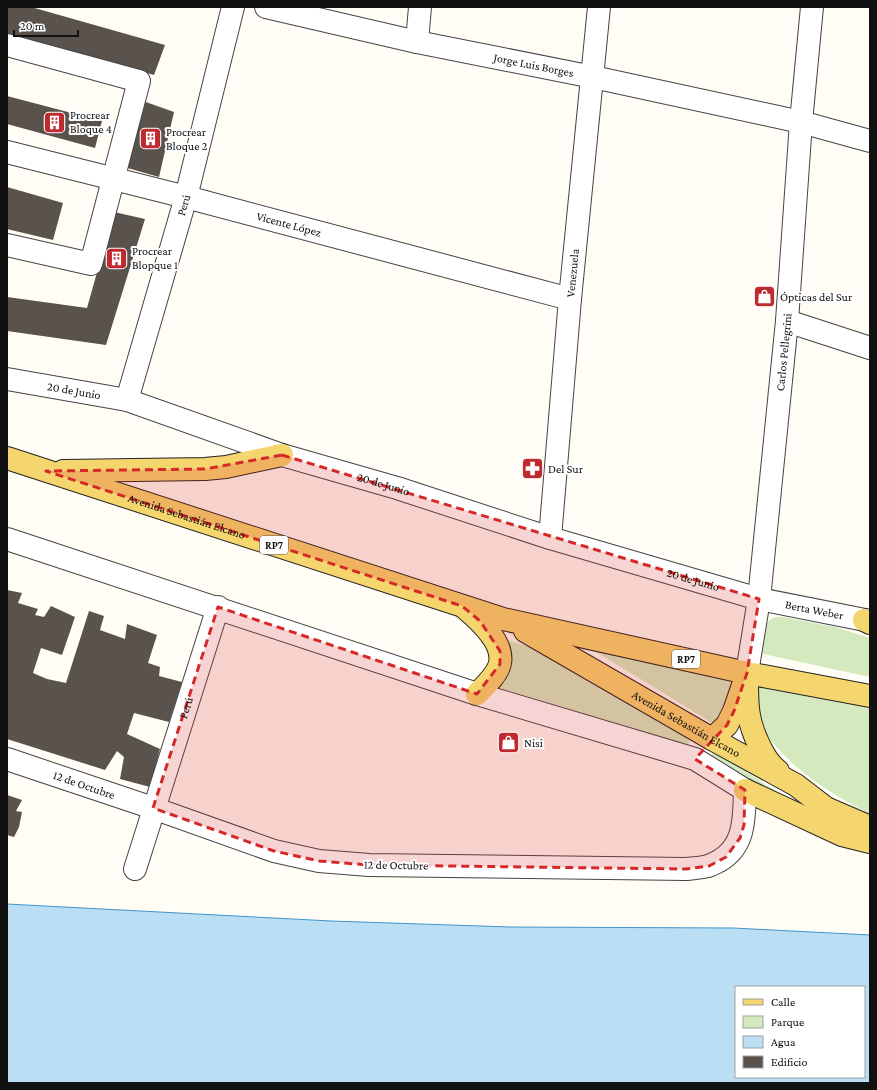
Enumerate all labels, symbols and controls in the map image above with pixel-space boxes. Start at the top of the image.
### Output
scale bar [14,12,78,38]
text: 20 m [20,19,45,33]
street label: Jorge Luis Borges [491,50,575,80]
place label: Procrear Bloque 4 [70,108,112,136]
building icon: Procrear Bloque 4 [42,109,68,135]
place label: Procrear Bloque 2 [166,125,208,153]
building icon: Procrear Bloque 2 [137,126,163,152]
street label: Perú [174,192,194,217]
street label: Vicente López [255,209,323,240]
place label: Procrear Blopque 1 [132,244,178,272]
building icon: Procrear Blopque 1 [104,245,130,271]
street label: Venezuela [563,248,582,298]
shop icon: Ópticas del Sur [752,284,778,310]
place label: Ópticas del Sur [780,290,853,304]
street label: Carlos Pellegrini [773,313,795,392]
street label: 20 de Junio [46,379,102,402]
pharmacy icon: Del Sur [520,456,546,482]
place label: Del Sur [548,462,584,476]
street label: 20 de Junio [356,470,412,499]
street label: Avenida Sebastián Elcano [126,491,247,542]
road number: RP7 [260,536,288,554]
street label: 20 de Junio [665,565,721,594]
street label: Berta Weber [784,597,845,623]
road number: RP7 [672,650,700,668]
street label: Avenida Sebastián Elcano [630,687,743,760]
street label: Perú [176,695,196,720]
shop icon: Nisi [495,730,521,756]
place label: Nisi [524,736,543,750]
street label: 12 de Octubre [51,768,117,802]
street label: 12 de Octubre [364,857,428,873]
legend [735,986,865,1078]
text: Calle [771,995,795,1009]
text: Parque [771,1015,804,1029]
text: Agua [771,1035,796,1049]
text: Edificio [771,1055,808,1069]

